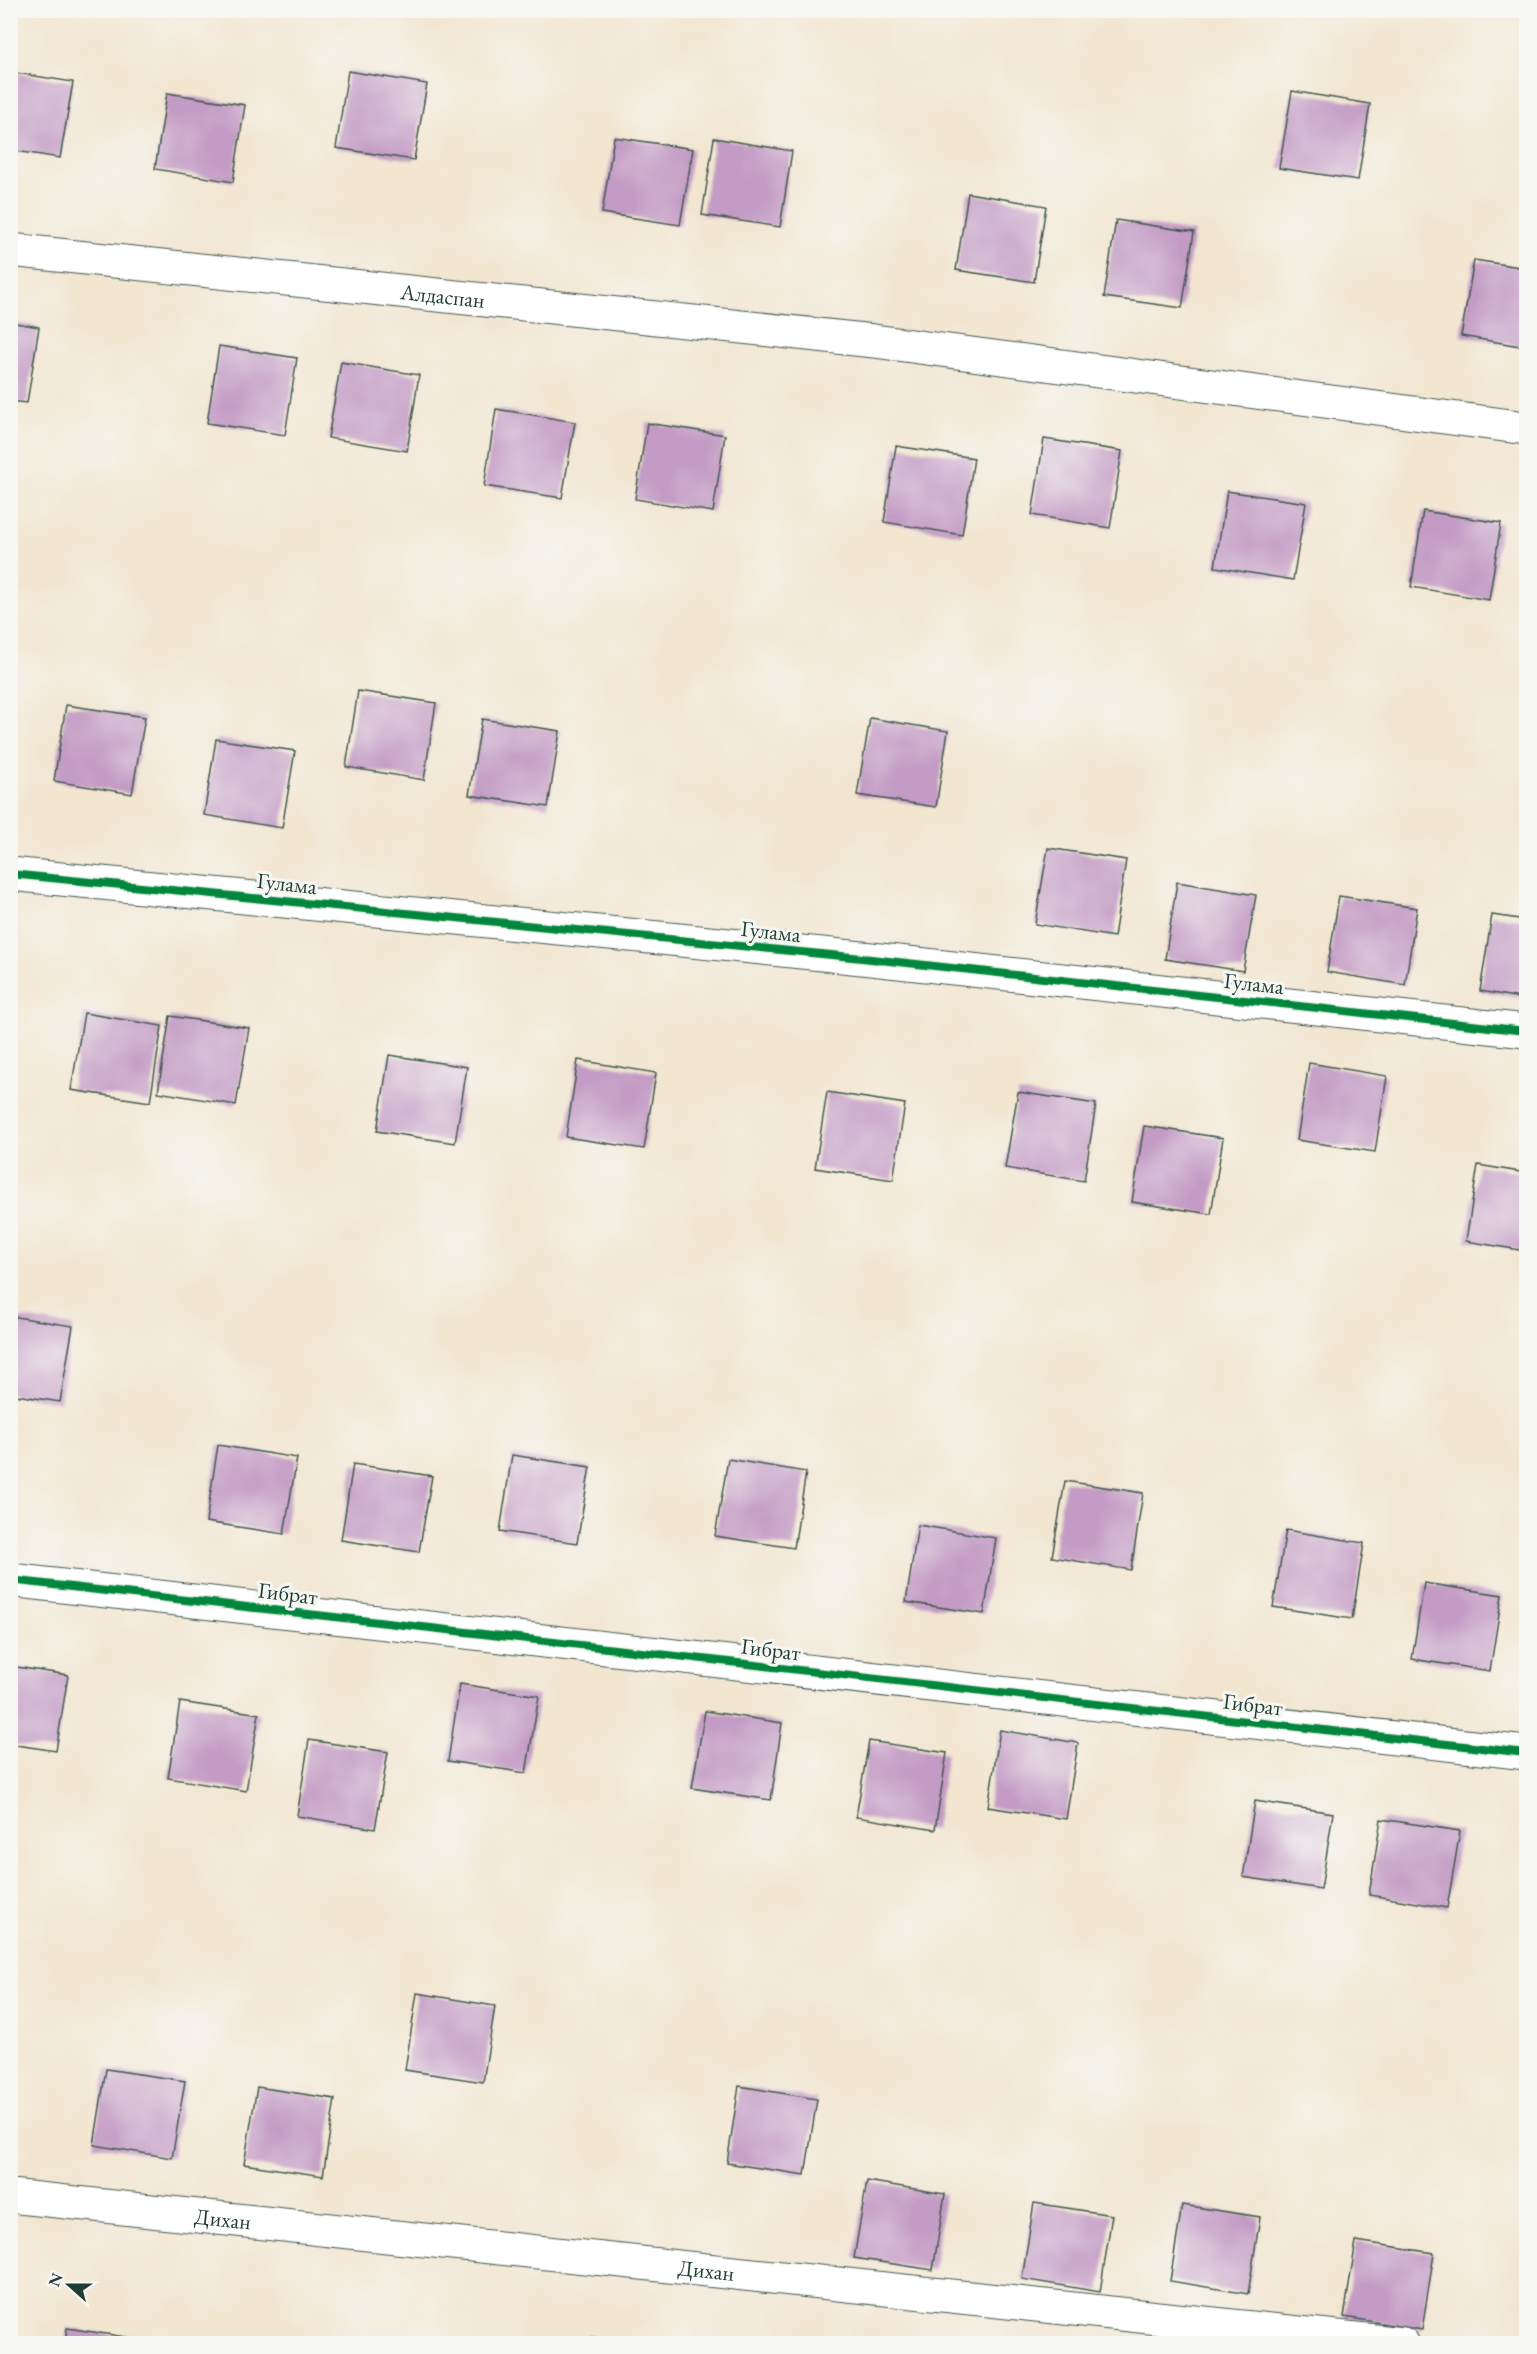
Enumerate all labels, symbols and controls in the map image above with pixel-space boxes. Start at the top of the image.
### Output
street label: Алдаспан [398,277,486,315]
street label: Гулама [256,866,318,901]
street label: Гулама [740,914,802,949]
street label: Гулама [1223,966,1285,1001]
street label: Гибрат [256,1575,319,1612]
street label: Гибрат [739,1631,802,1668]
street label: Гибрат [1221,1686,1284,1723]
street label: Дихан [193,2202,252,2237]
street label: Дихан [676,2253,736,2288]
north arrow [39,2255,99,2315]
text: N [43,2270,68,2290]

